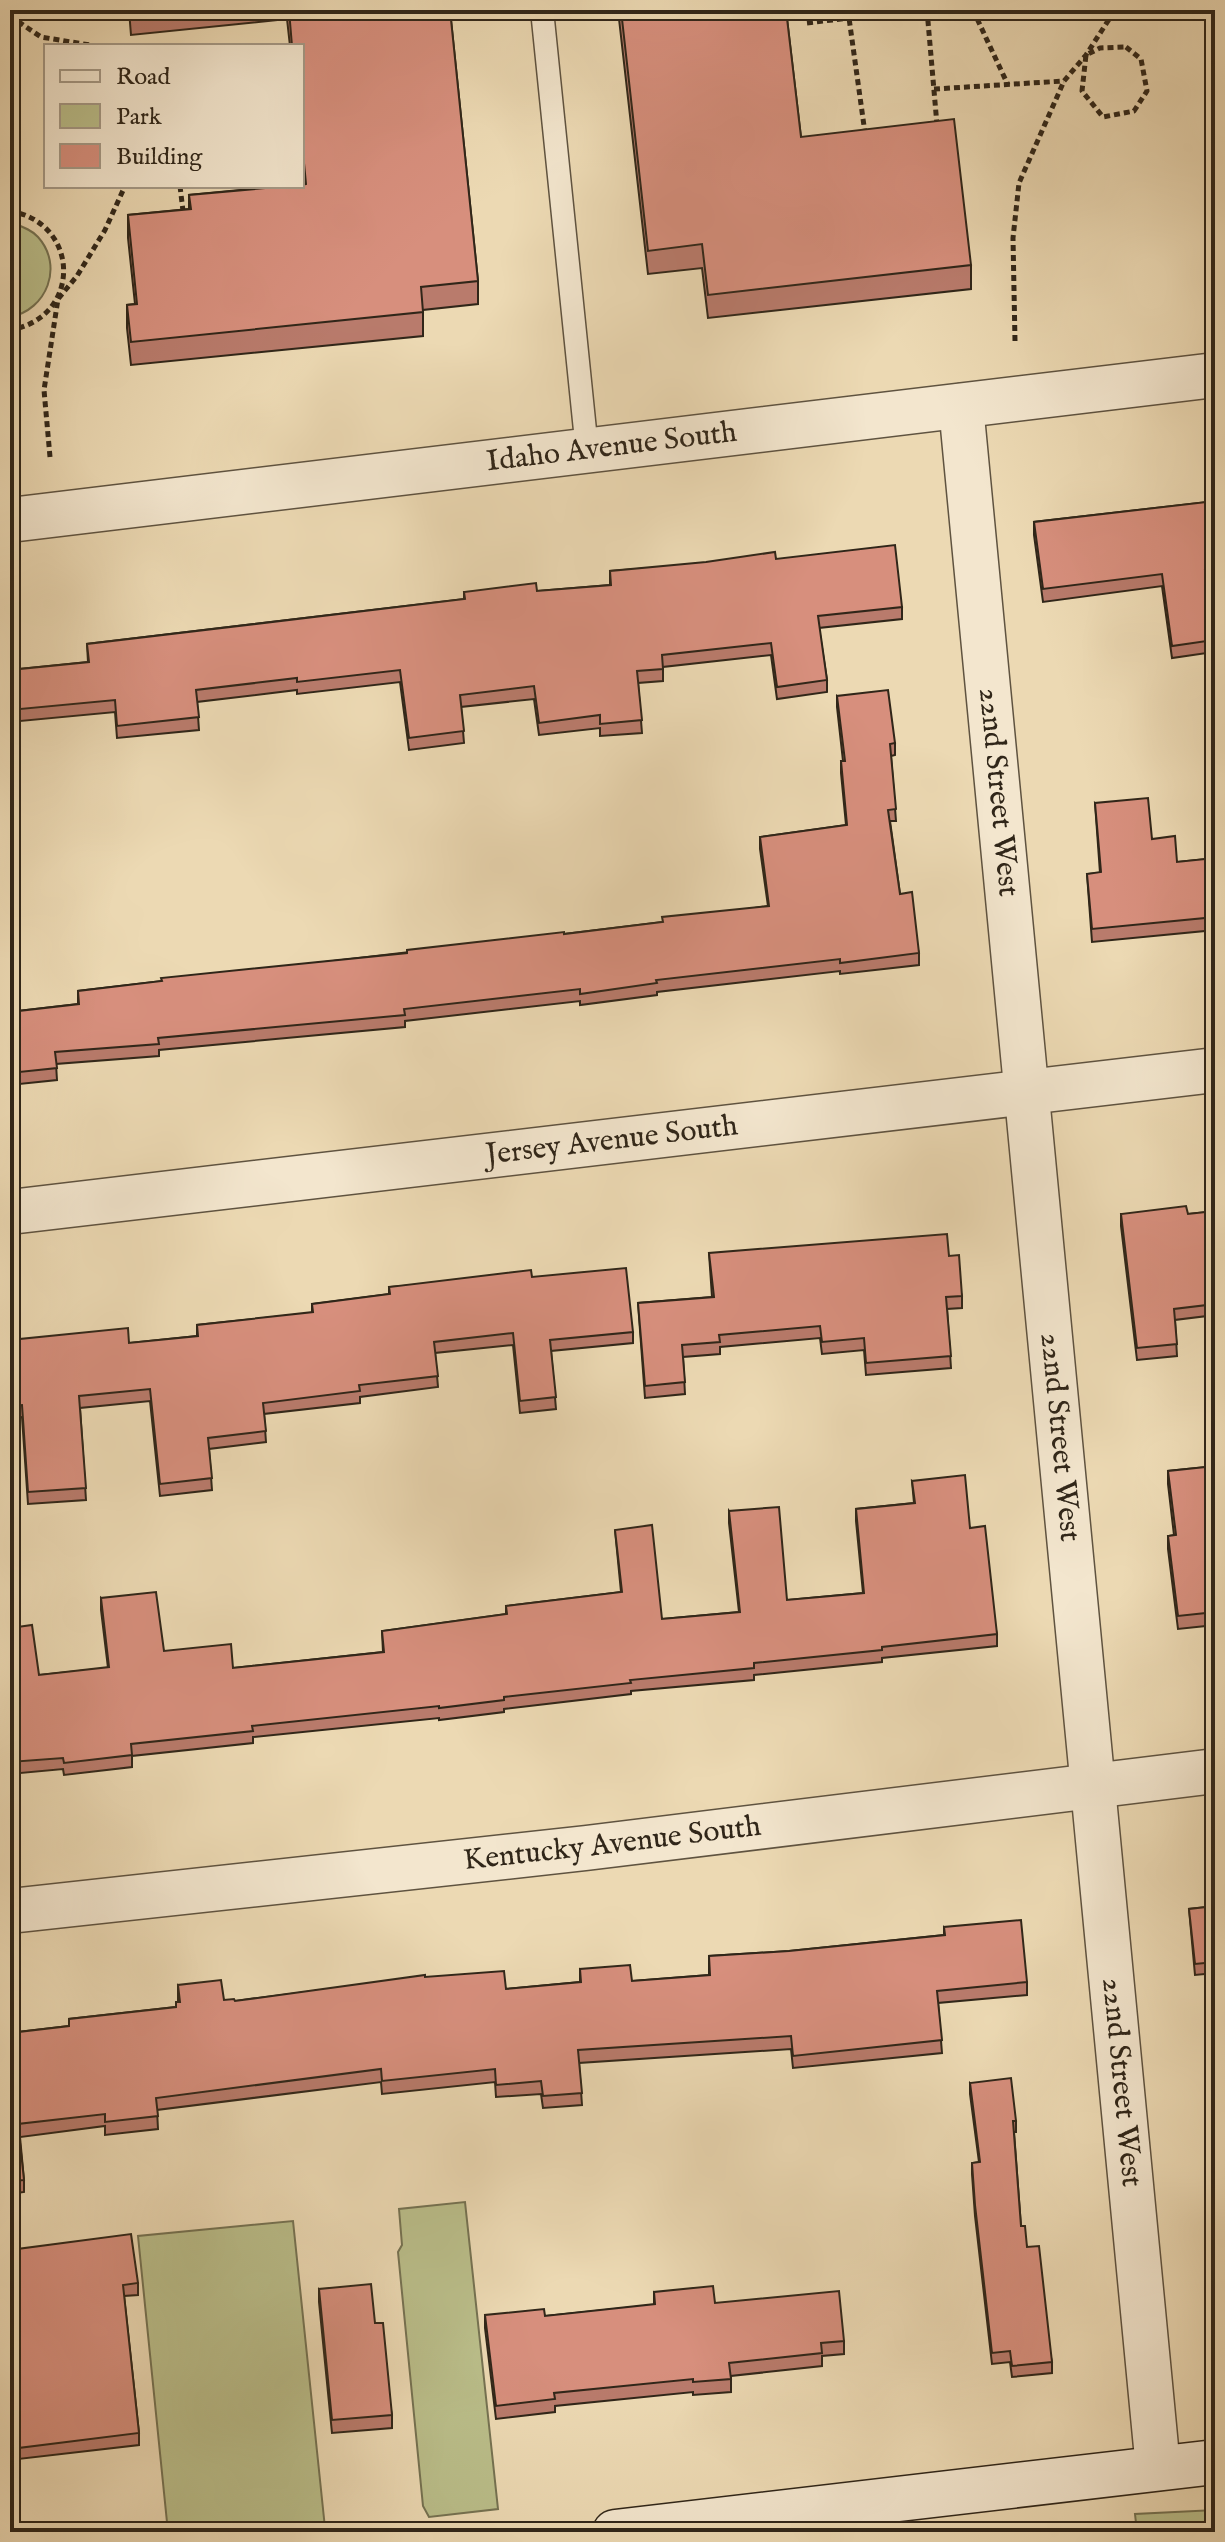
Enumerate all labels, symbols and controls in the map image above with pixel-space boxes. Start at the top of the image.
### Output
legend [44,44,304,188]
text: Road [116,62,170,93]
text: Park [116,102,162,133]
text: Building [116,142,203,173]
street label: Idaho Avenue South [484,414,739,482]
street label: 22nd Street West [969,686,1027,898]
street label: Jersey Avenue South [481,1107,740,1175]
street label: 22nd Street West [1031,1331,1088,1543]
street label: Kentucky Avenue South [462,1808,763,1880]
street label: 22nd Street West [1092,1976,1150,2188]

